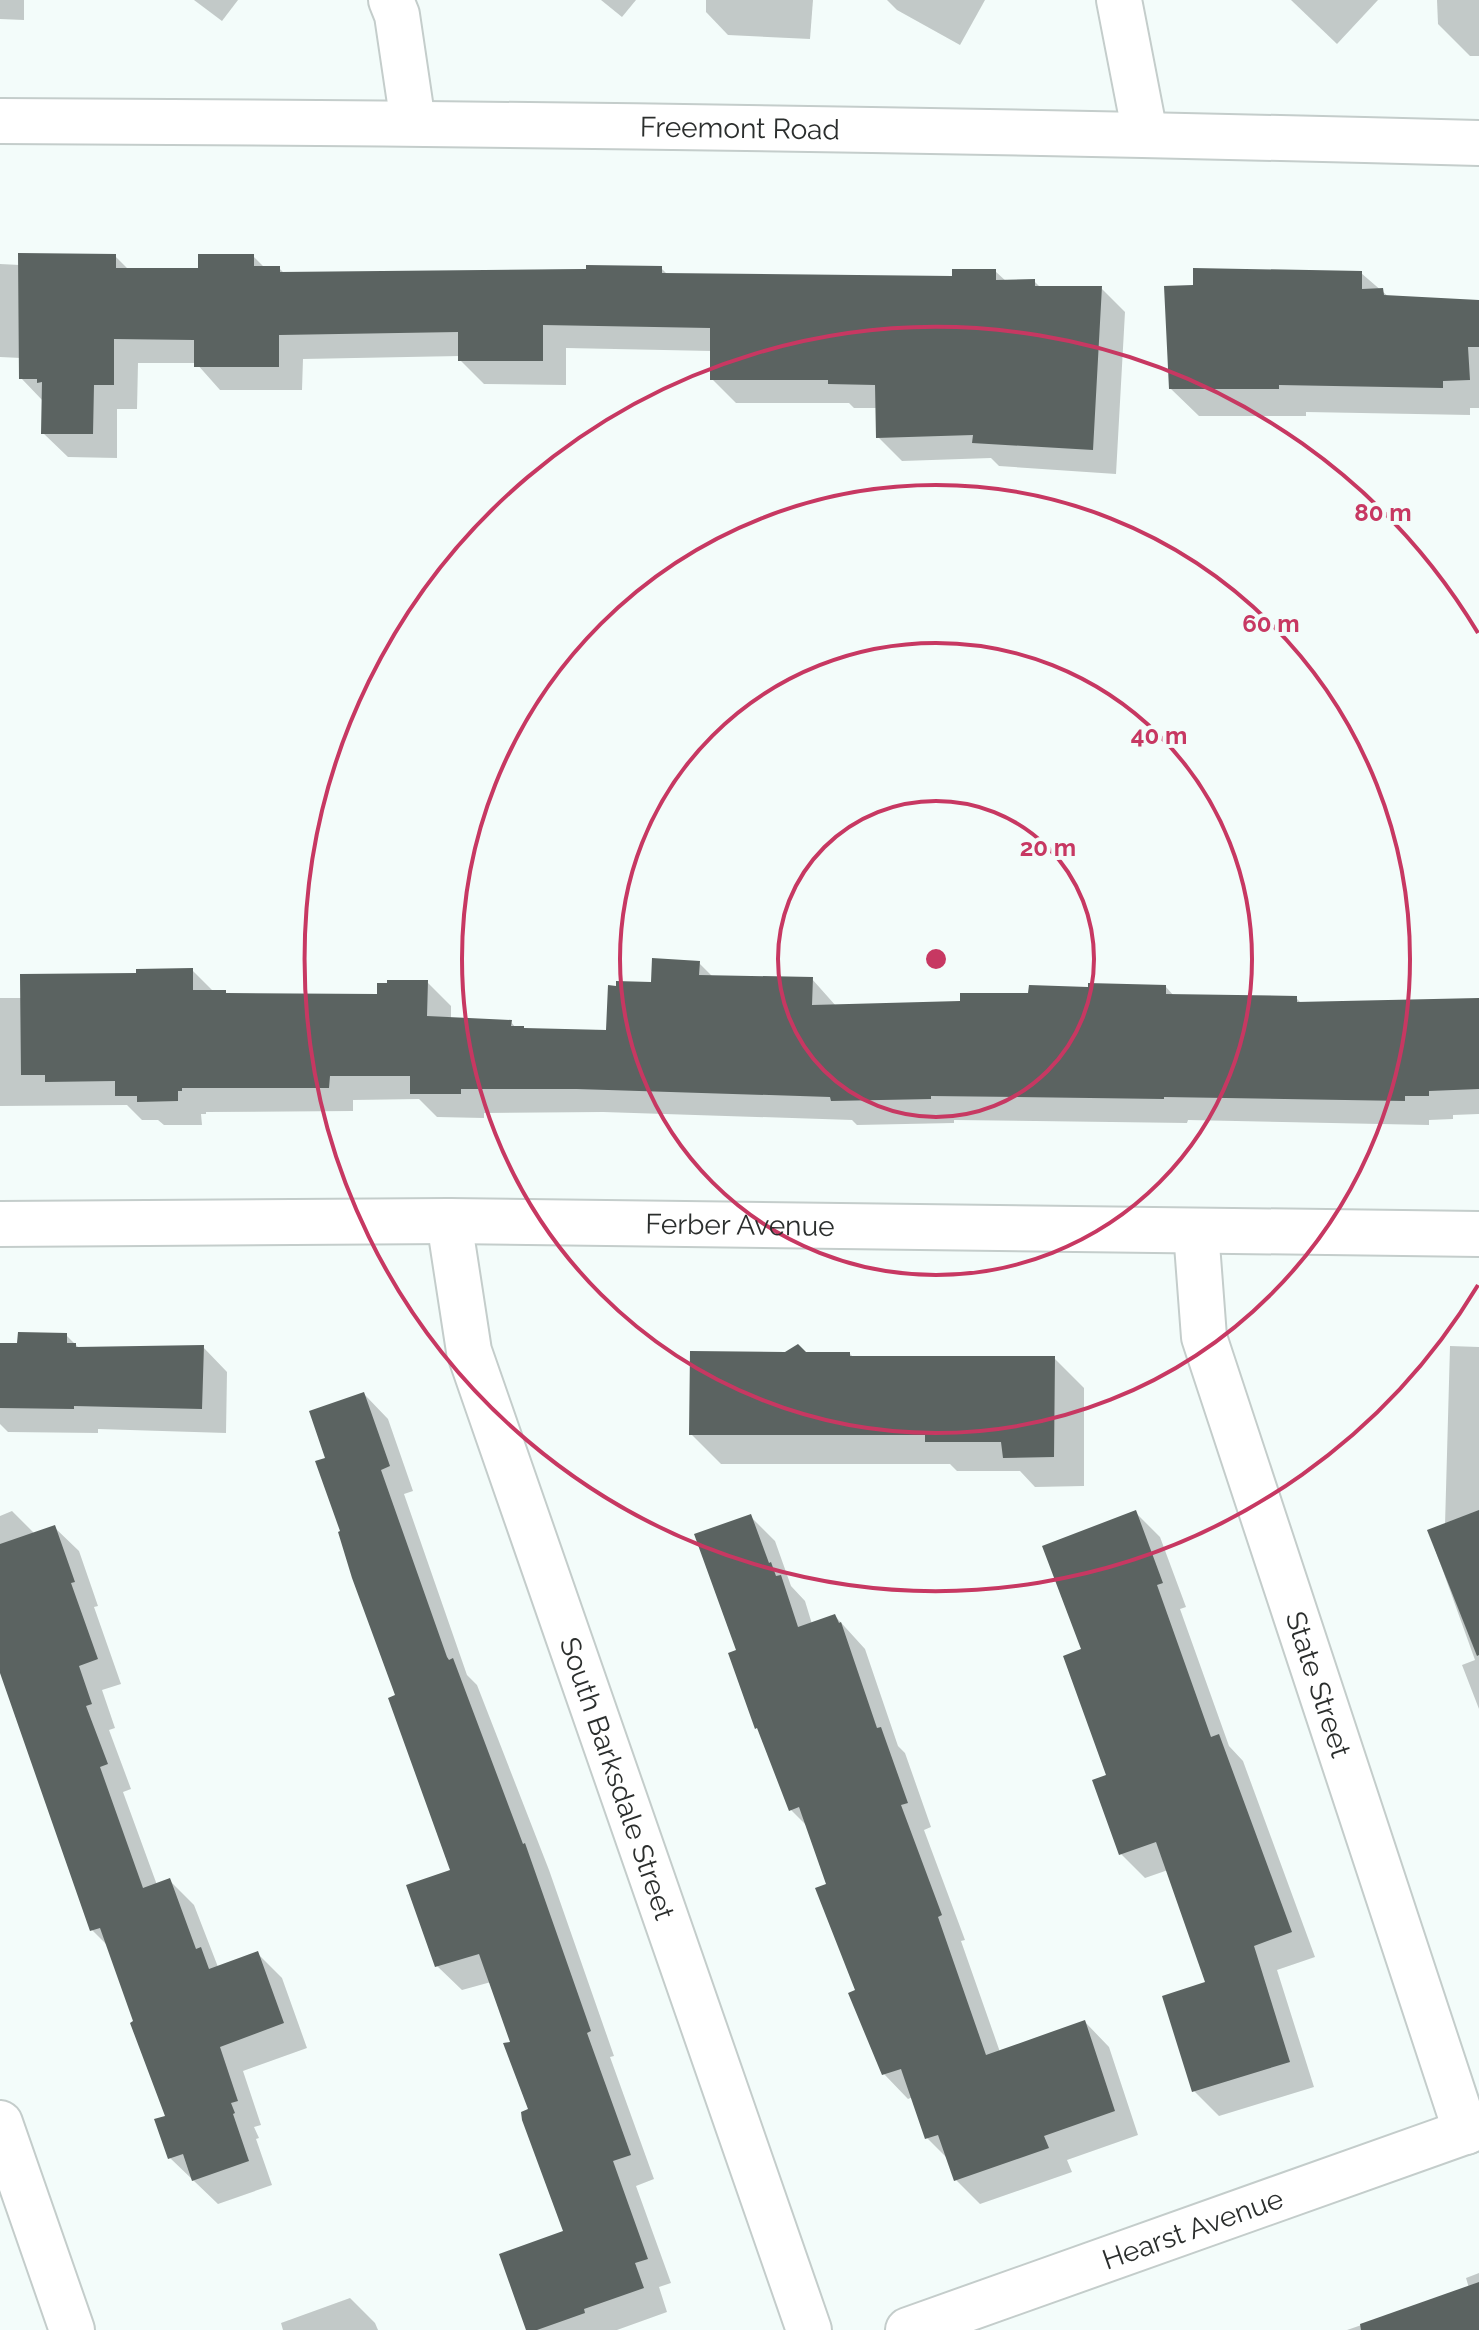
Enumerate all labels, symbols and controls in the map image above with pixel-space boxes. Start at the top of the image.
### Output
street label: Freemont Road [640,110,840,146]
text: 80 m [1354,498,1412,527]
text: 60 m [1242,609,1300,638]
text: 40 m [1131,721,1187,750]
text: 20 m [1020,833,1076,862]
centre of rings [922,945,950,973]
street label: Ferber Avenue [645,1207,835,1243]
street label: State Street [1279,1607,1358,1762]
street label: South Barksdale Street [553,1633,681,1925]
street label: Hearst Avenue [1098,2182,1288,2277]

